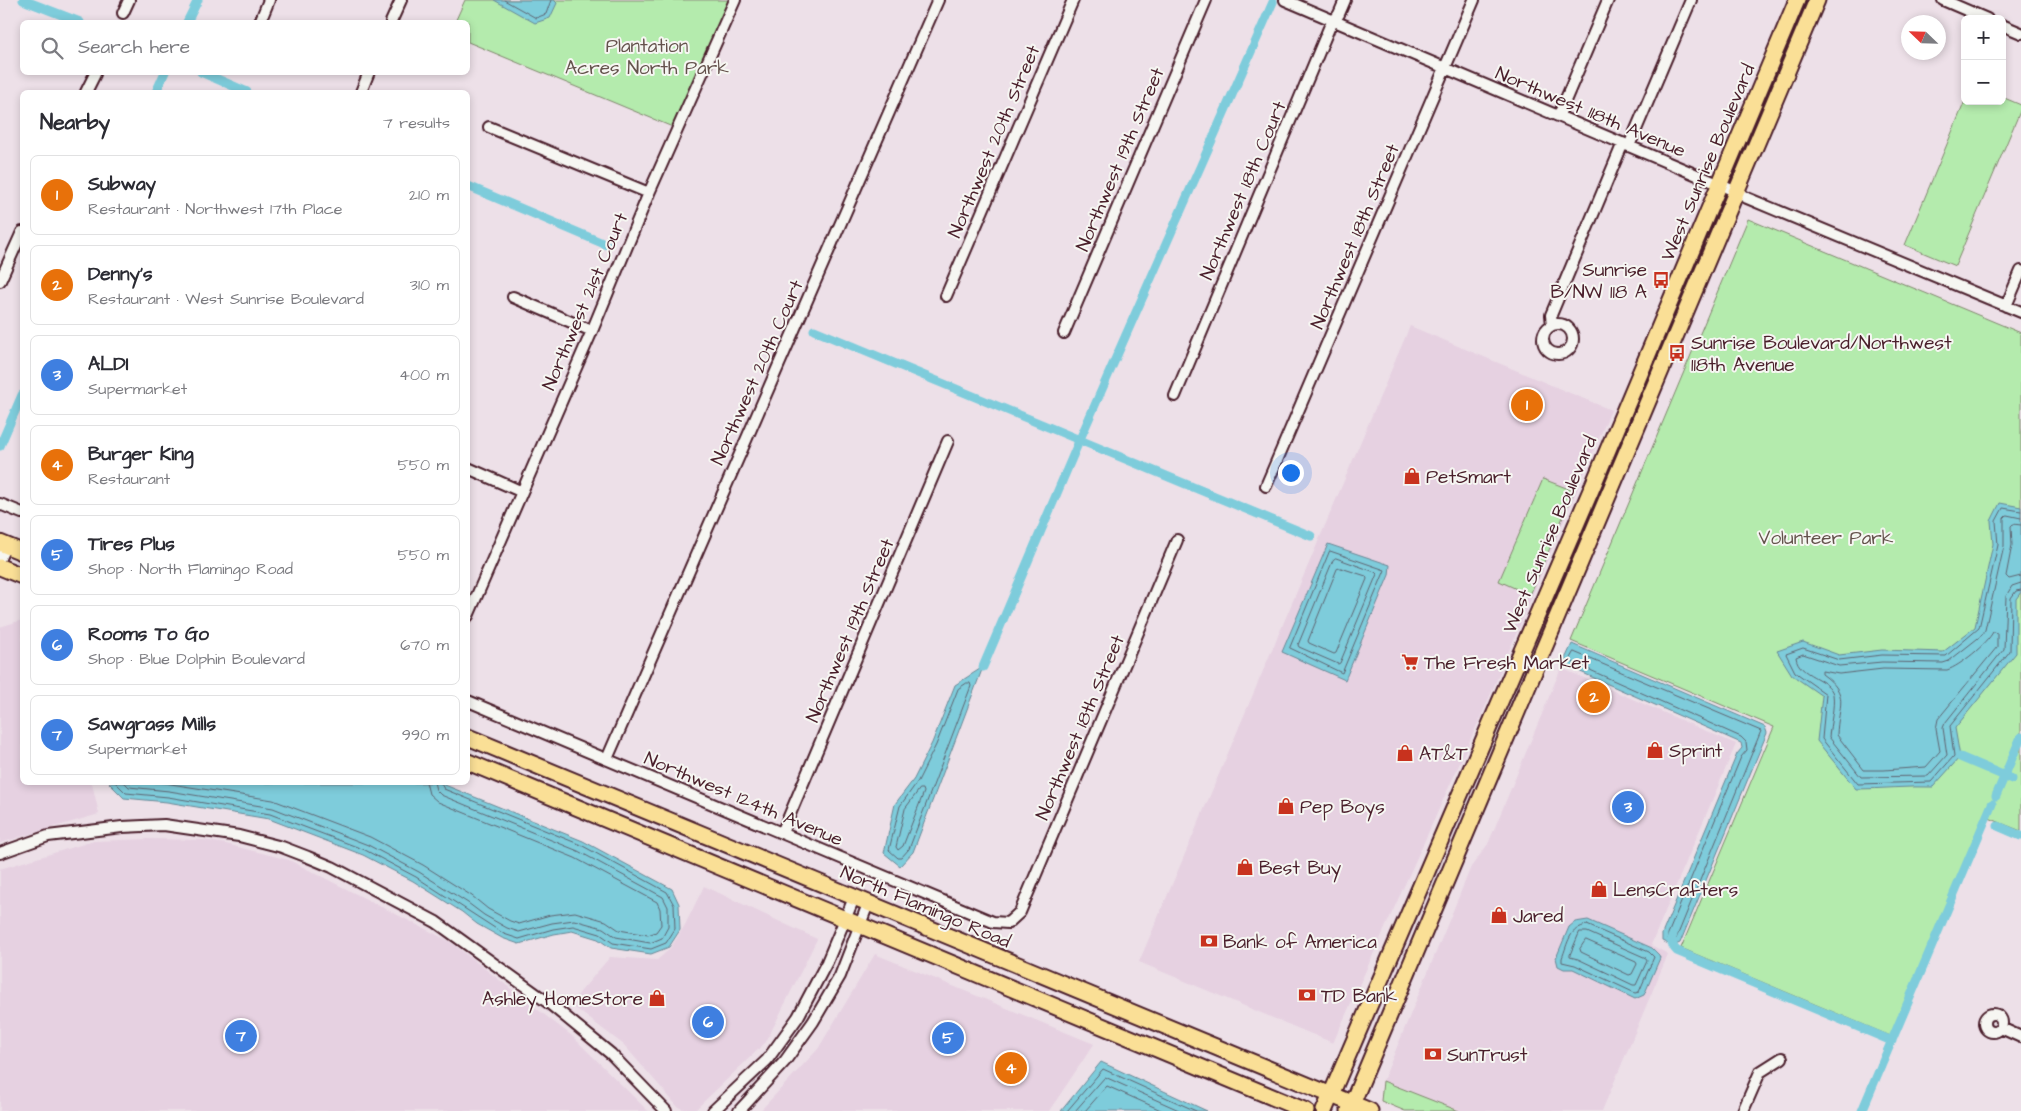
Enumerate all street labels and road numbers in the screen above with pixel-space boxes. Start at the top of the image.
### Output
street label: Northwest 20th Street [942,41,1047,242]
street label: Northwest 118th Avenue [1491,60,1690,165]
street label: West Sunrise Boulevard [1655,60,1762,265]
street label: Northwest 19th Street [1069,63,1171,256]
street label: Northwest 18th Court [1193,97,1293,284]
street label: Northwest 18th Street [1304,140,1407,333]
street label: Northwest 21st Court [536,208,635,395]
street label: Northwest 20th Court [704,275,811,470]
street label: West Sunrise Boulevard [1497,432,1604,637]
street label: Northwest 19th Street [799,534,901,727]
street label: Northwest 18th Street [1029,631,1132,824]
street label: Northwest 124th Avenue [640,745,847,853]
street label: North Flamingo Road [836,859,1015,956]

